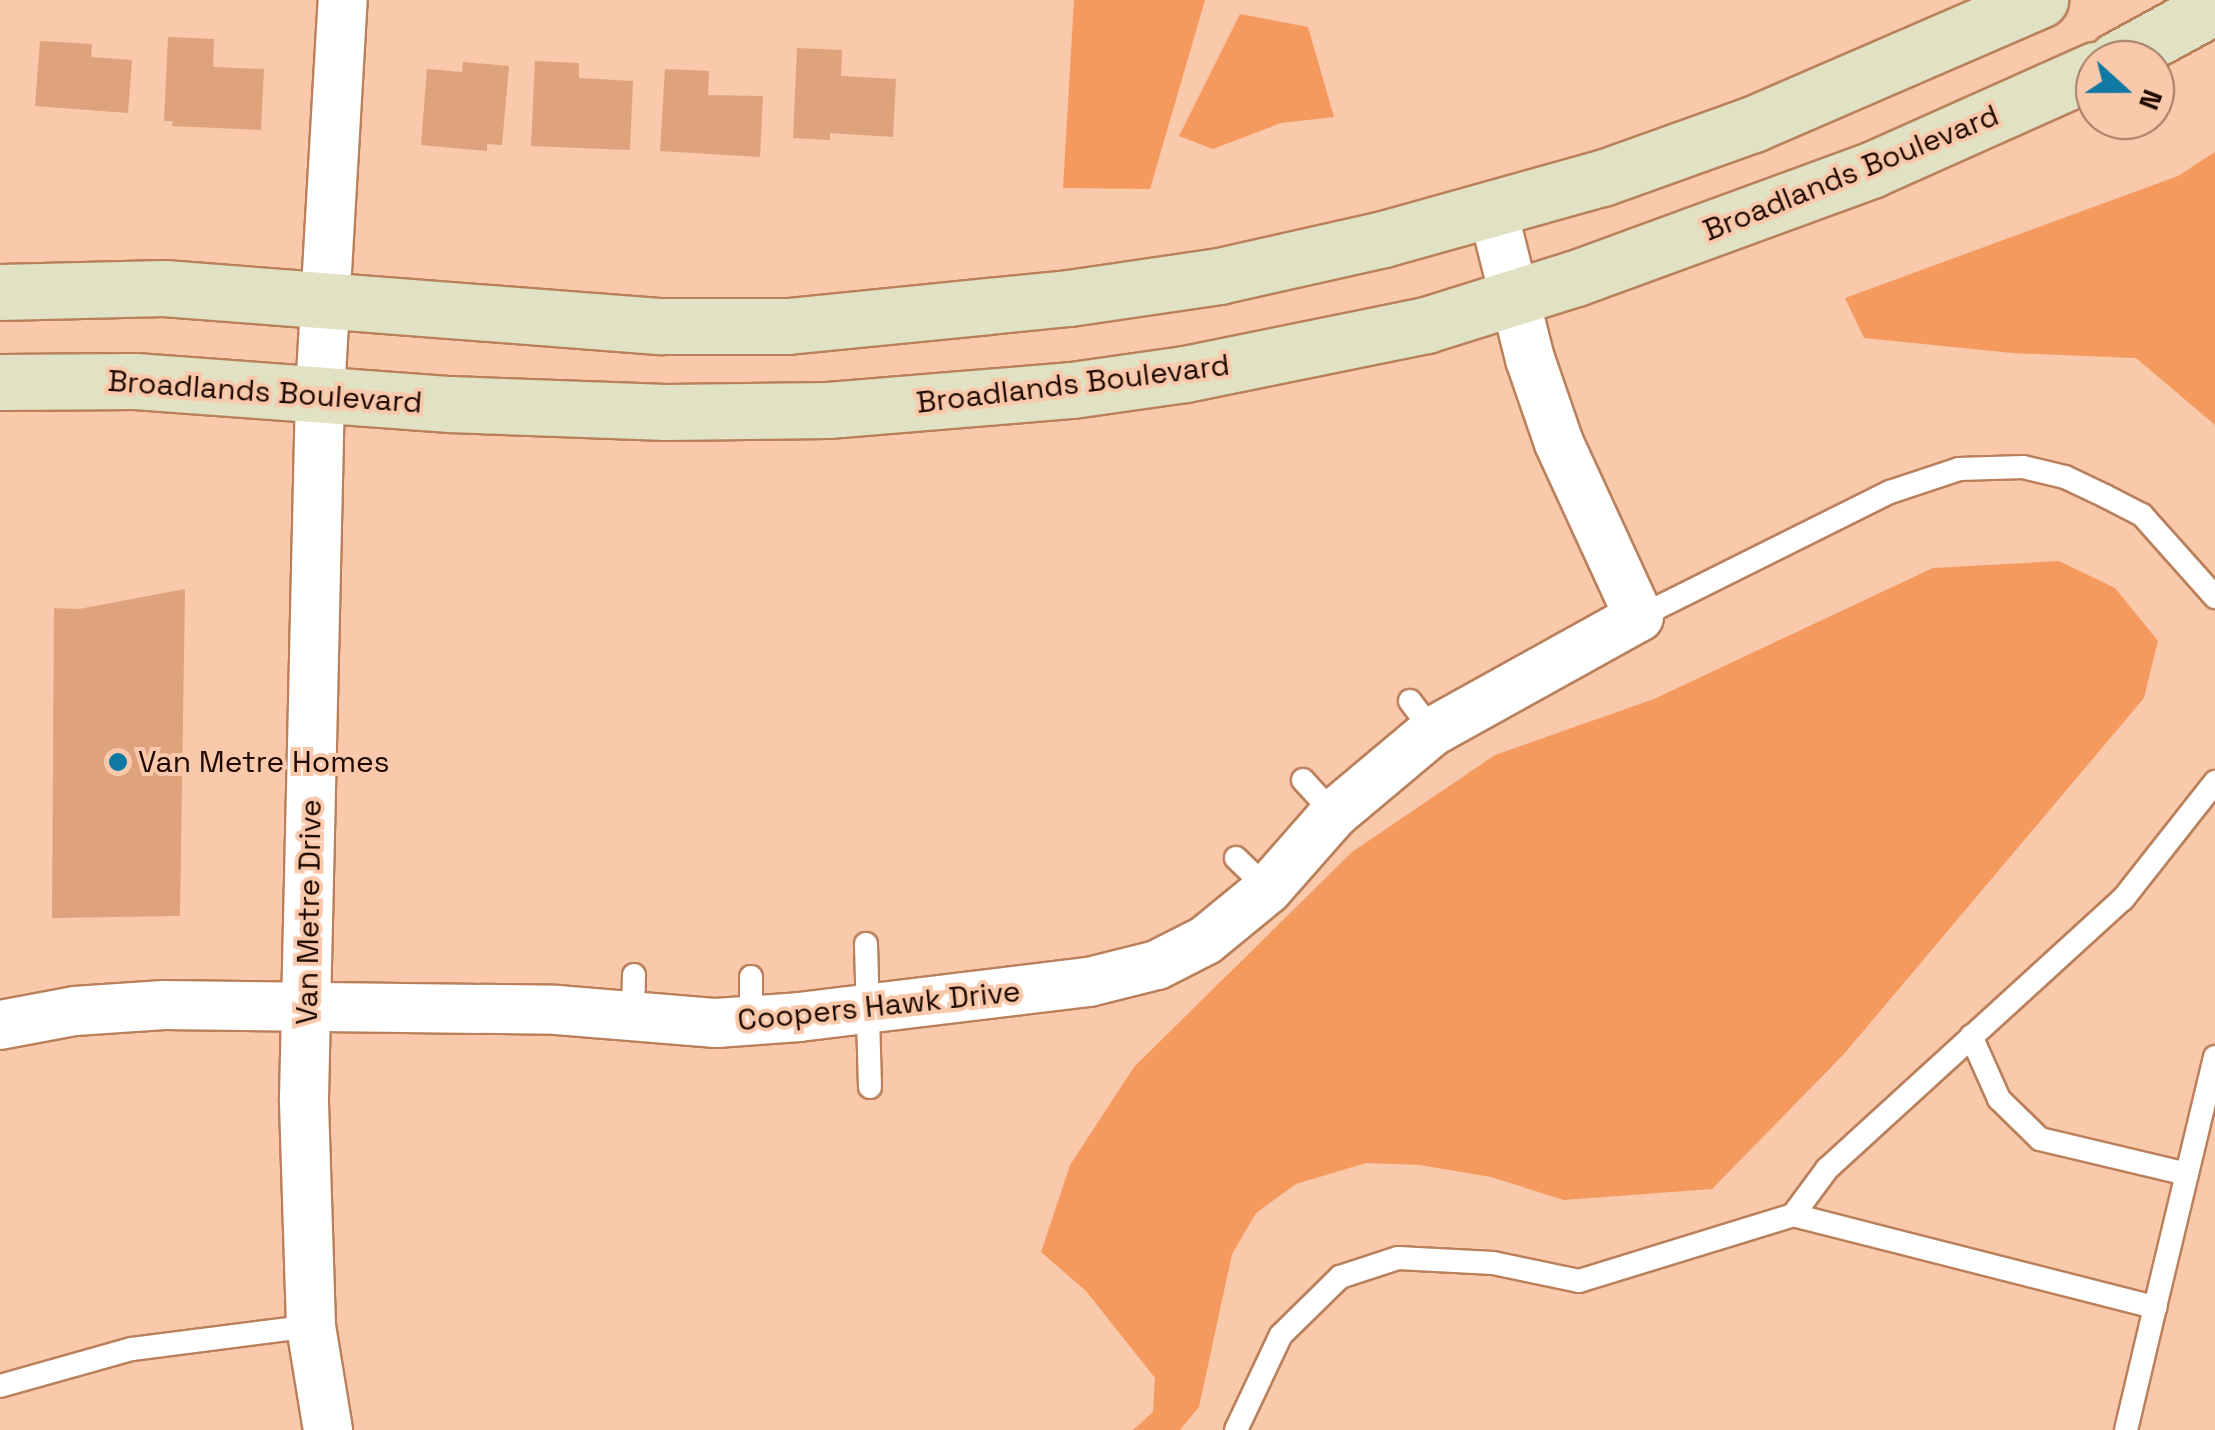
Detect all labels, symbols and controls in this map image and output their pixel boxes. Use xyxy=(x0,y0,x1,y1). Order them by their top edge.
north arrow xyxy=(2075,40,2175,140)
text: N xyxy=(2131,85,2171,115)
street label: Broadlands Boulevard xyxy=(1698,97,2004,249)
street label: Broadlands Boulevard xyxy=(914,347,1232,421)
street label: Broadlands Boulevard xyxy=(106,363,424,421)
place label: Van Metre Homes xyxy=(138,744,390,780)
marker: Van Metre Homes xyxy=(107,751,129,773)
street label: Van Metre Drive xyxy=(289,799,329,1025)
street label: Coopers Hawk Drive xyxy=(736,973,1022,1039)

